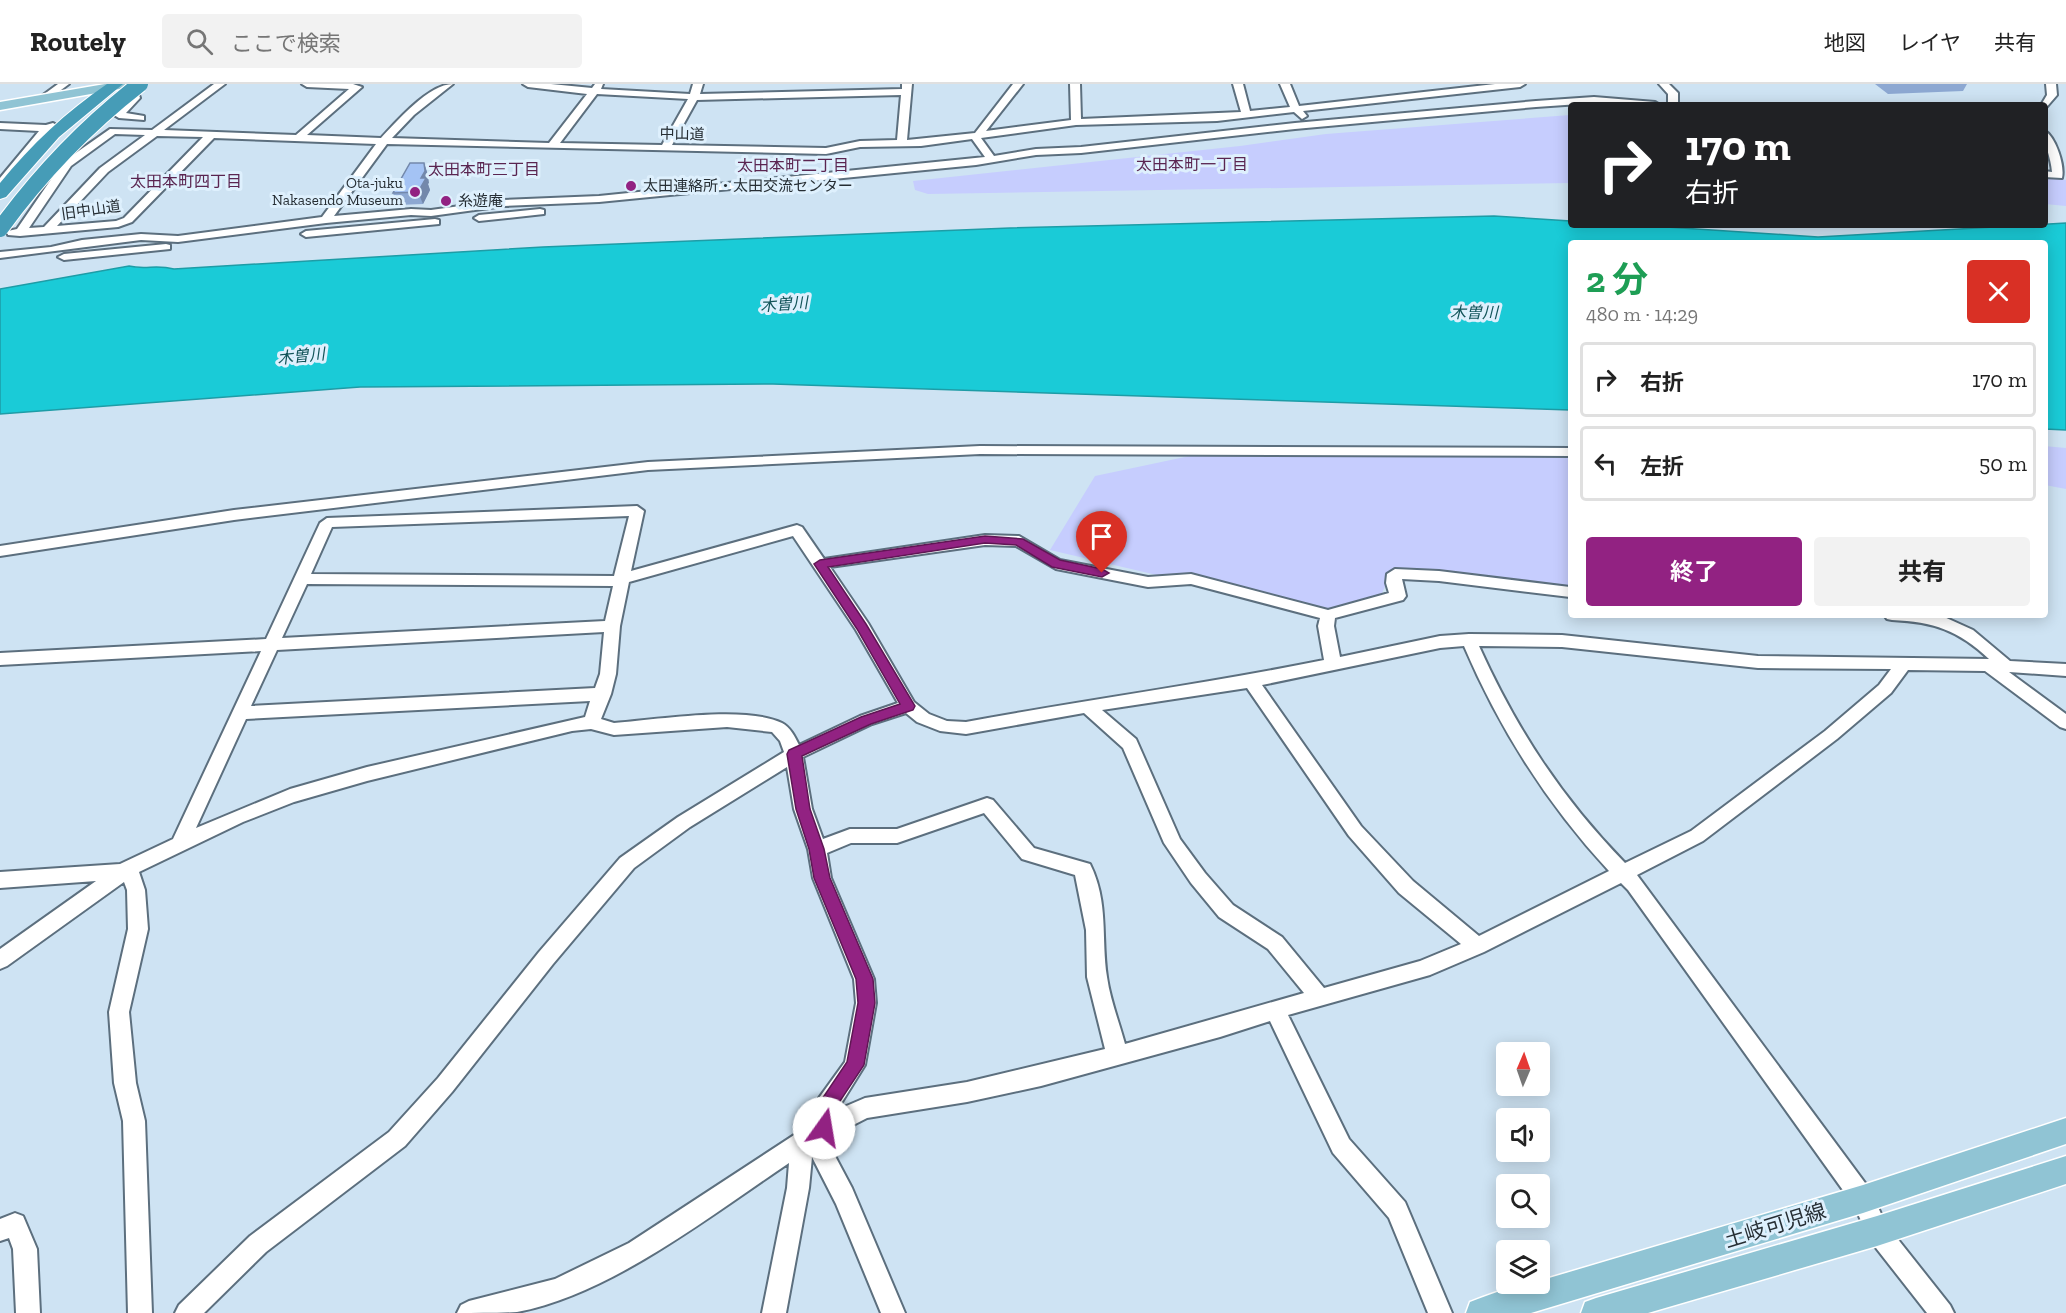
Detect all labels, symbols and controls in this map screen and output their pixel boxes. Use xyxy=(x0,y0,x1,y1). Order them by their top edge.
search box xyxy=(162,14,582,68)
text: Routely xyxy=(30,25,126,58)
icon: search xyxy=(183,25,216,58)
text: ここで検索 xyxy=(231,30,341,57)
text: 地図 xyxy=(1824,30,1866,55)
text: レイヤ xyxy=(1899,30,1961,55)
text: 共有 xyxy=(1994,30,2036,55)
text: 170 m xyxy=(1685,120,1791,171)
street label: 中山道 xyxy=(659,125,705,143)
icon: right xyxy=(1586,126,1664,204)
district label: 太田本町一丁目 xyxy=(1136,155,1248,174)
district label: 太田本町二丁目 xyxy=(737,156,849,175)
district label: 太田本町三丁目 xyxy=(428,160,540,179)
district label: 太田本町四丁目 xyxy=(130,172,242,191)
place label: Ota-juku Nakasendo Museum xyxy=(272,174,404,209)
place label: 太田連絡所・太田交流センター xyxy=(643,177,853,195)
text: 右折 xyxy=(1685,177,1739,209)
marker: 太田連絡所・太田交流センター xyxy=(624,179,638,193)
marker: Ota-juku Nakasendo Museum xyxy=(408,185,422,199)
place label: 糸遊庵 xyxy=(458,192,503,210)
marker: 糸遊庵 xyxy=(439,194,453,208)
street label: 旧中山道 xyxy=(60,197,122,223)
text: 2 分 xyxy=(1586,258,1648,301)
button: close xyxy=(1967,260,2030,323)
water label: 木曽川 xyxy=(759,293,811,315)
text: 480 m · 14:29 xyxy=(1586,302,1698,326)
water label: 木曽川 xyxy=(1450,303,1500,322)
water label: 木曽川 xyxy=(276,344,328,368)
icon: right xyxy=(1589,363,1622,396)
text: 170 m xyxy=(1972,366,2027,393)
text: 右折 xyxy=(1640,369,1684,396)
icon: left xyxy=(1589,447,1622,480)
text: 50 m xyxy=(1979,450,2027,477)
text: 左折 xyxy=(1640,453,1684,480)
pin xyxy=(1076,511,1127,573)
icon: arrive xyxy=(1085,520,1118,553)
button: 終了 xyxy=(1586,537,1802,606)
button: 共有 xyxy=(1814,537,2030,606)
north arrow xyxy=(1496,1042,1550,1096)
map controls xyxy=(1496,1042,1550,1294)
position arrow xyxy=(792,1096,856,1160)
button: sound xyxy=(1496,1108,1550,1162)
button: search xyxy=(1496,1174,1550,1228)
street label: 土岐可児線 xyxy=(1721,1198,1829,1252)
button: layers xyxy=(1496,1240,1550,1294)

